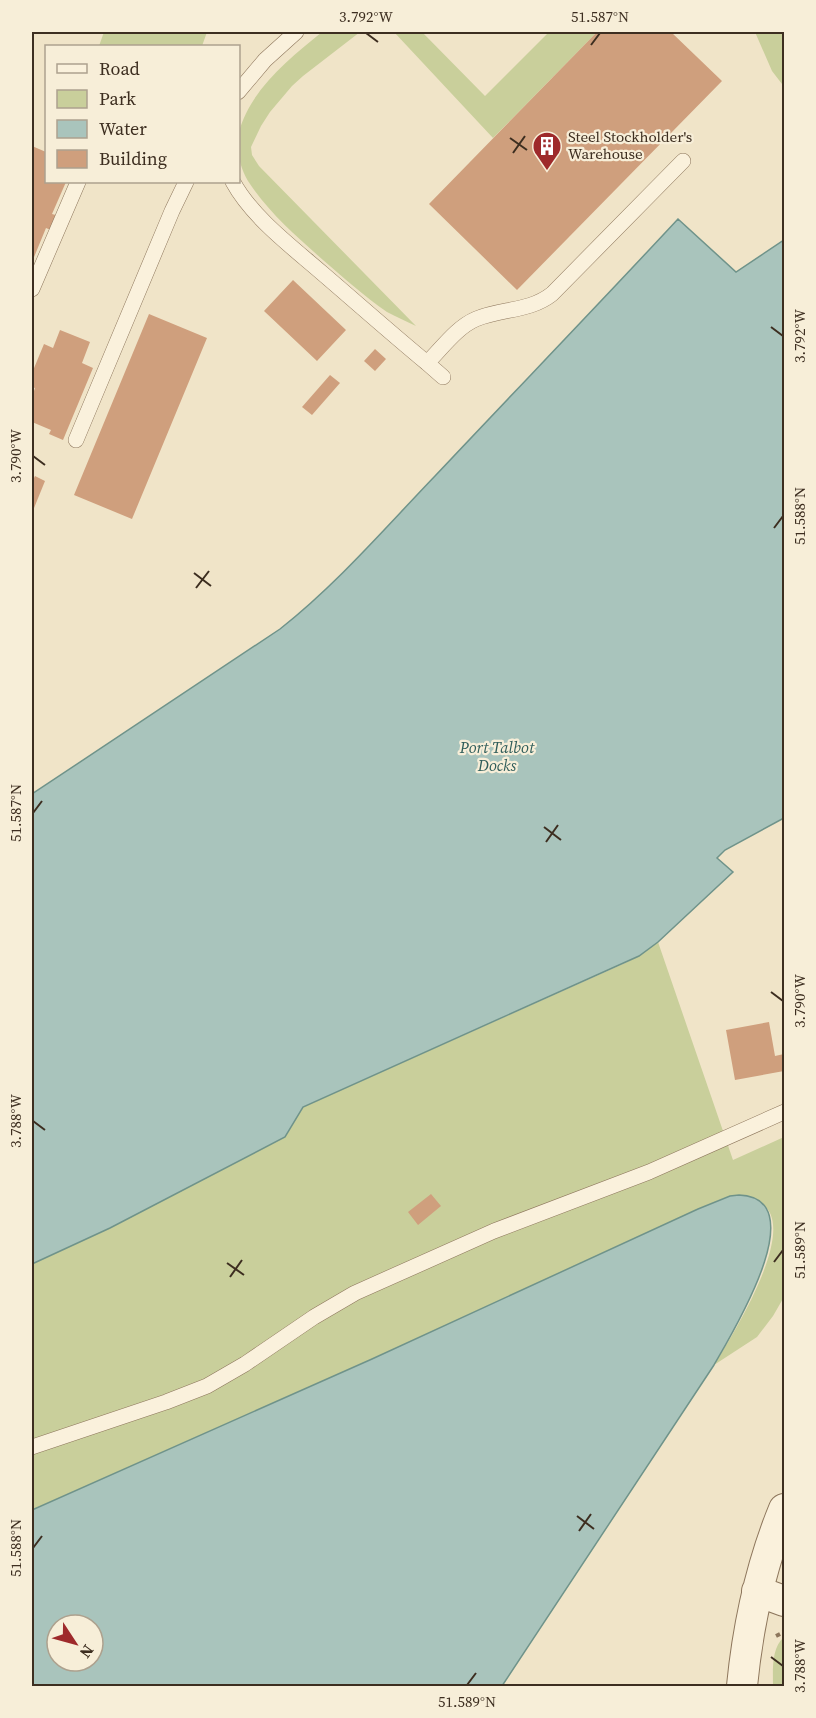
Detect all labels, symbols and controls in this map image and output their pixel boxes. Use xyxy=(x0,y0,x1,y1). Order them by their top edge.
text: 3.792°W xyxy=(339,6,393,27)
text: 51.587°N xyxy=(571,6,629,27)
legend xyxy=(45,45,240,183)
text: Road xyxy=(99,56,140,81)
text: Park xyxy=(99,86,136,111)
text: Water xyxy=(99,116,147,141)
place label: Steel Stockholder's Warehouse xyxy=(568,126,692,164)
building icon: Steel Stockholder's Warehouse xyxy=(531,130,563,172)
text: Building xyxy=(99,146,167,171)
text: 3.792°W xyxy=(789,309,810,363)
text: 3.790°W xyxy=(5,429,26,483)
text: 51.588°N xyxy=(789,487,810,545)
water label: Port Talbot Docks xyxy=(459,736,535,776)
text: 51.587°N xyxy=(5,784,26,842)
text: 3.790°W xyxy=(789,974,810,1028)
text: 3.788°W xyxy=(5,1094,26,1148)
text: 51.589°N xyxy=(789,1221,810,1279)
text: 51.588°N xyxy=(5,1519,26,1577)
north arrow xyxy=(45,1613,105,1673)
text: 3.788°W xyxy=(789,1639,810,1693)
text: N xyxy=(75,1641,99,1663)
text: 51.589°N xyxy=(438,1691,496,1712)

